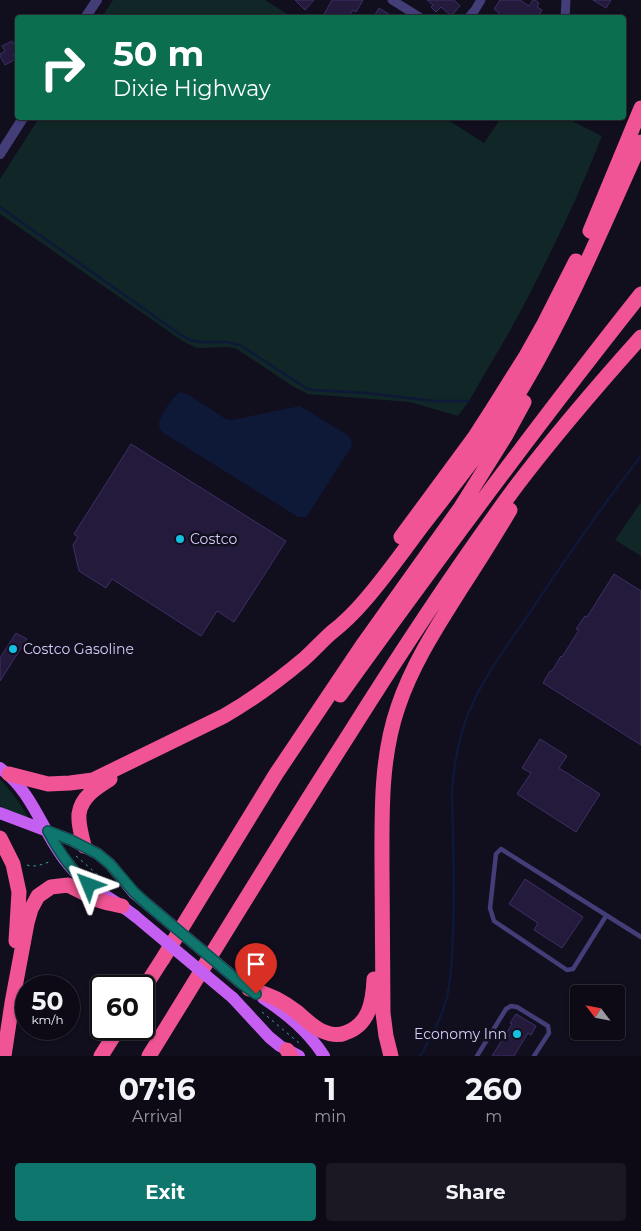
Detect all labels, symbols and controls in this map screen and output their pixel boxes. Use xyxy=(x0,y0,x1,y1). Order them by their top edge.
text: 50 m xyxy=(113,32,204,75)
icon: right xyxy=(30,35,95,100)
text: Dixie Highway xyxy=(113,75,271,102)
place label: Costco xyxy=(190,530,237,548)
marker: Costco xyxy=(174,533,186,545)
place label: Costco Gasoline xyxy=(23,640,134,658)
marker: Costco Gasoline xyxy=(7,643,19,655)
position arrow xyxy=(62,858,114,910)
pin xyxy=(235,943,277,994)
icon: arrive xyxy=(242,950,270,978)
speed limit sign: 60 xyxy=(90,975,155,1040)
north arrow xyxy=(570,985,625,1040)
map controls xyxy=(570,985,625,1040)
text: 50 xyxy=(32,986,63,1016)
text: km/h xyxy=(31,1012,64,1027)
place label: Economy Inn xyxy=(414,1025,507,1043)
marker: Economy Inn xyxy=(511,1028,523,1040)
text: 07:16 xyxy=(119,1071,196,1108)
text: 1 xyxy=(325,1071,336,1108)
text: 260 xyxy=(465,1071,522,1108)
text: Arrival xyxy=(132,1107,182,1126)
text: min xyxy=(314,1107,346,1126)
text: m xyxy=(485,1107,502,1126)
button: Exit xyxy=(15,1163,316,1221)
button: Share xyxy=(326,1163,626,1221)

